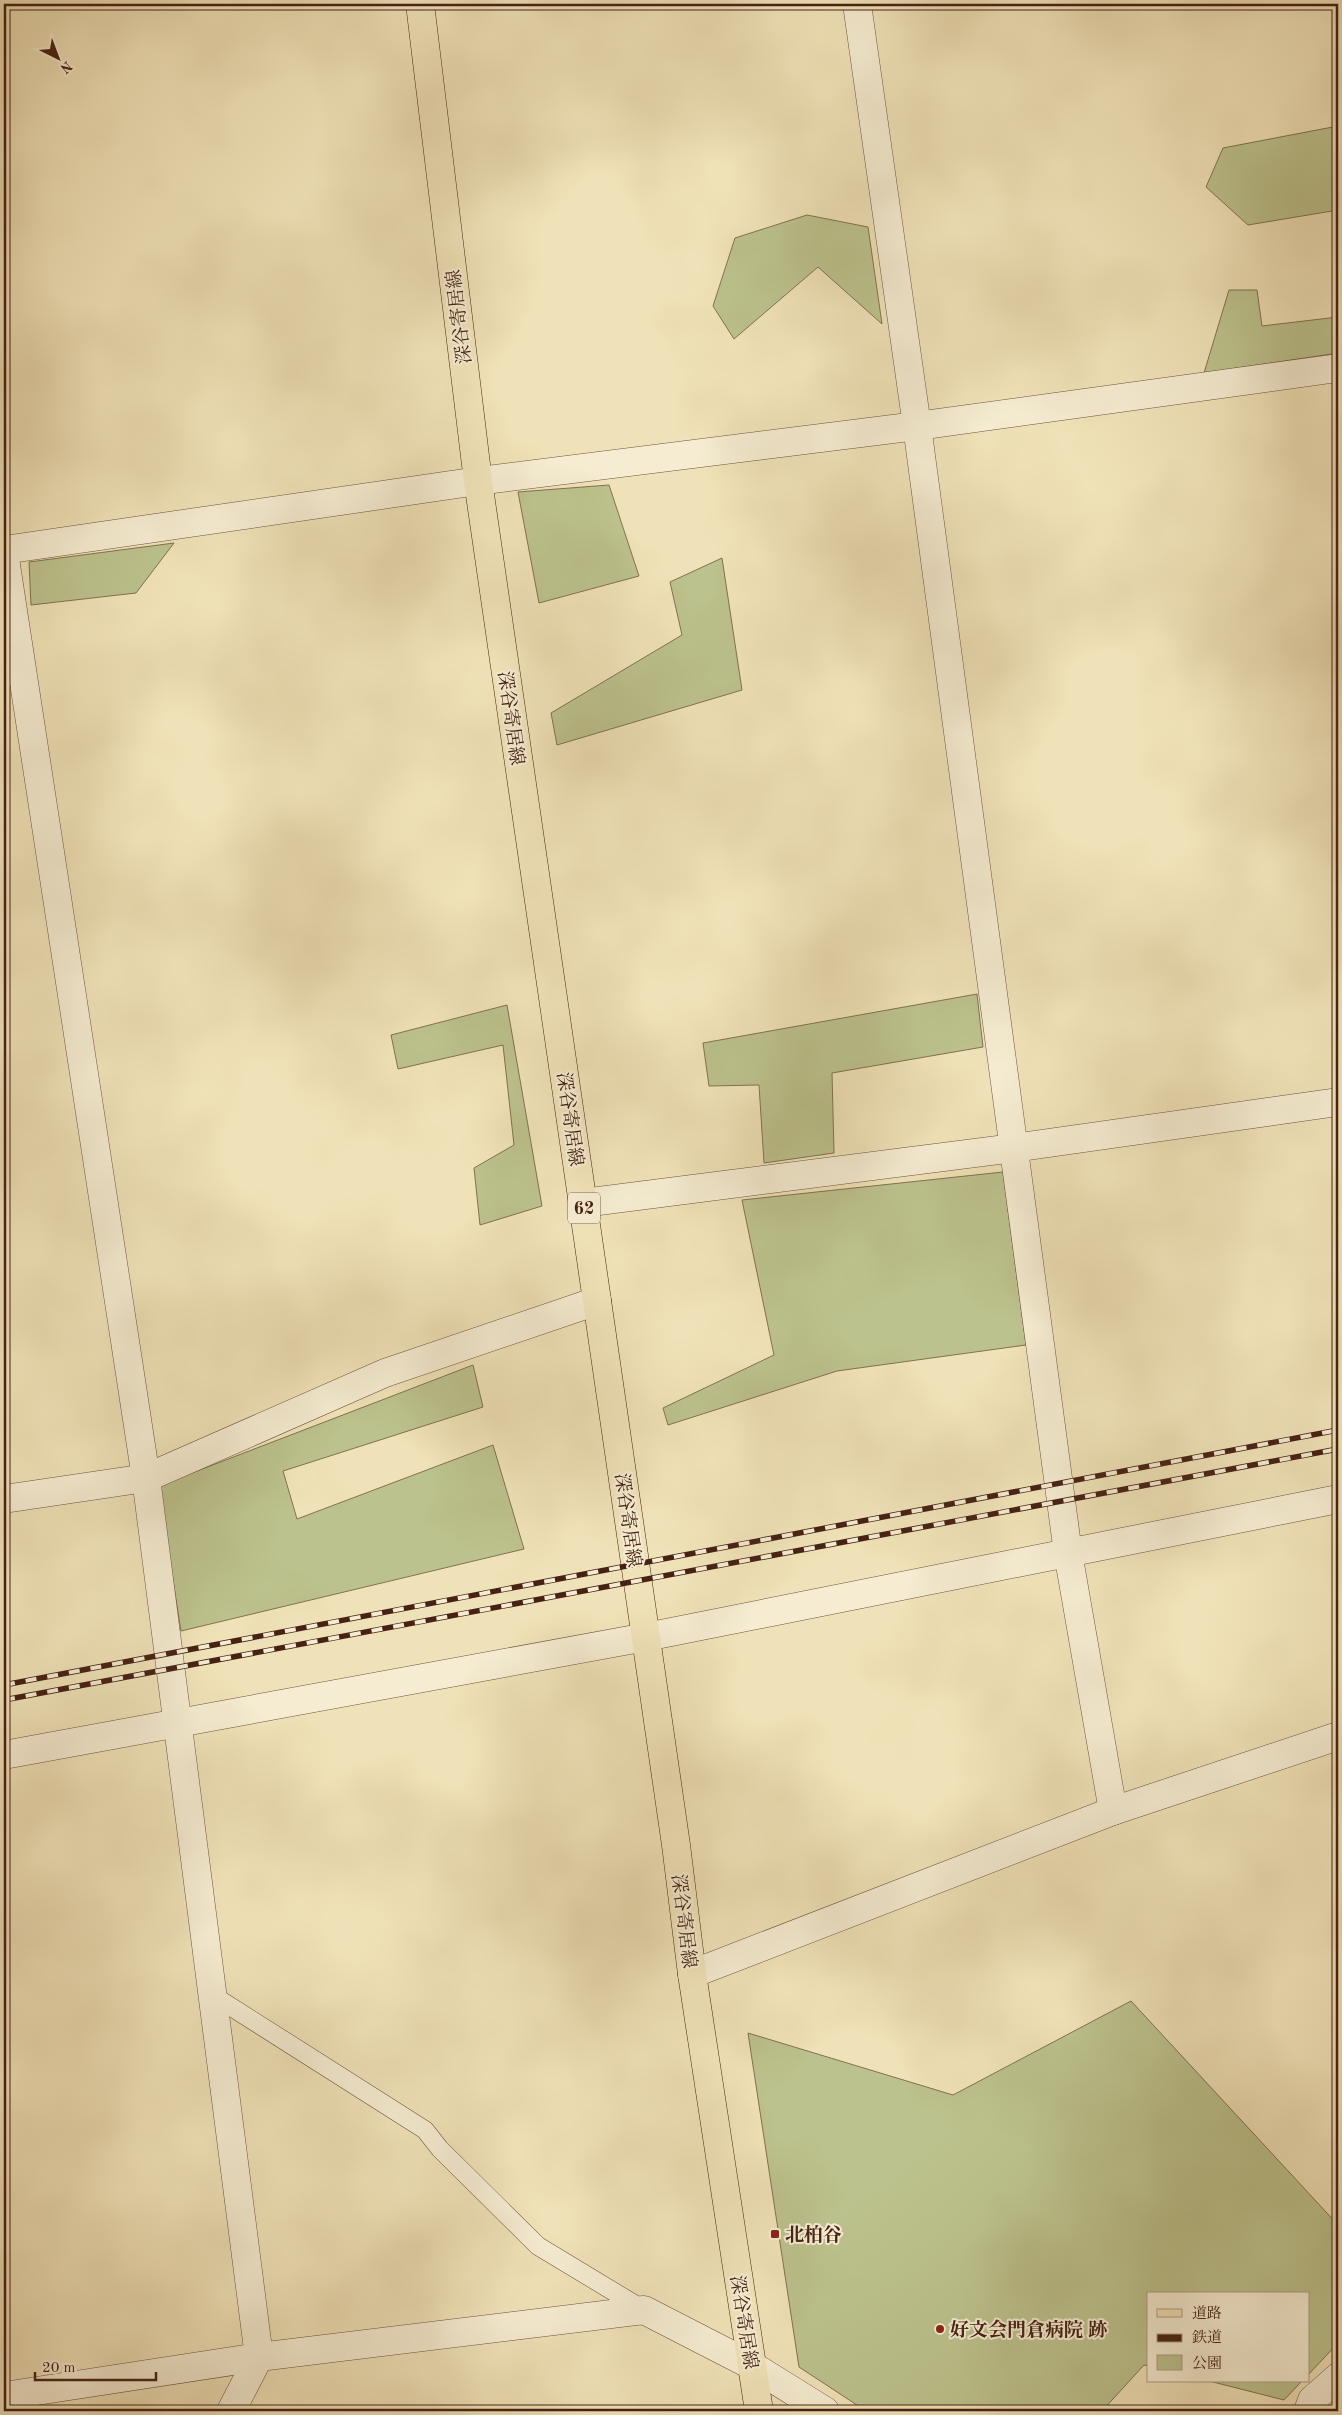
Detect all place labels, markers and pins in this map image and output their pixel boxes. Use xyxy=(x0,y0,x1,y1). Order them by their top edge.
place label: 北柏谷 xyxy=(785,2224,842,2246)
marker: 北柏谷 xyxy=(769,2228,781,2240)
place label: 好文会門倉病院 跡 xyxy=(950,2319,1107,2341)
marker: 好文会門倉病院 跡 xyxy=(934,2323,946,2335)

